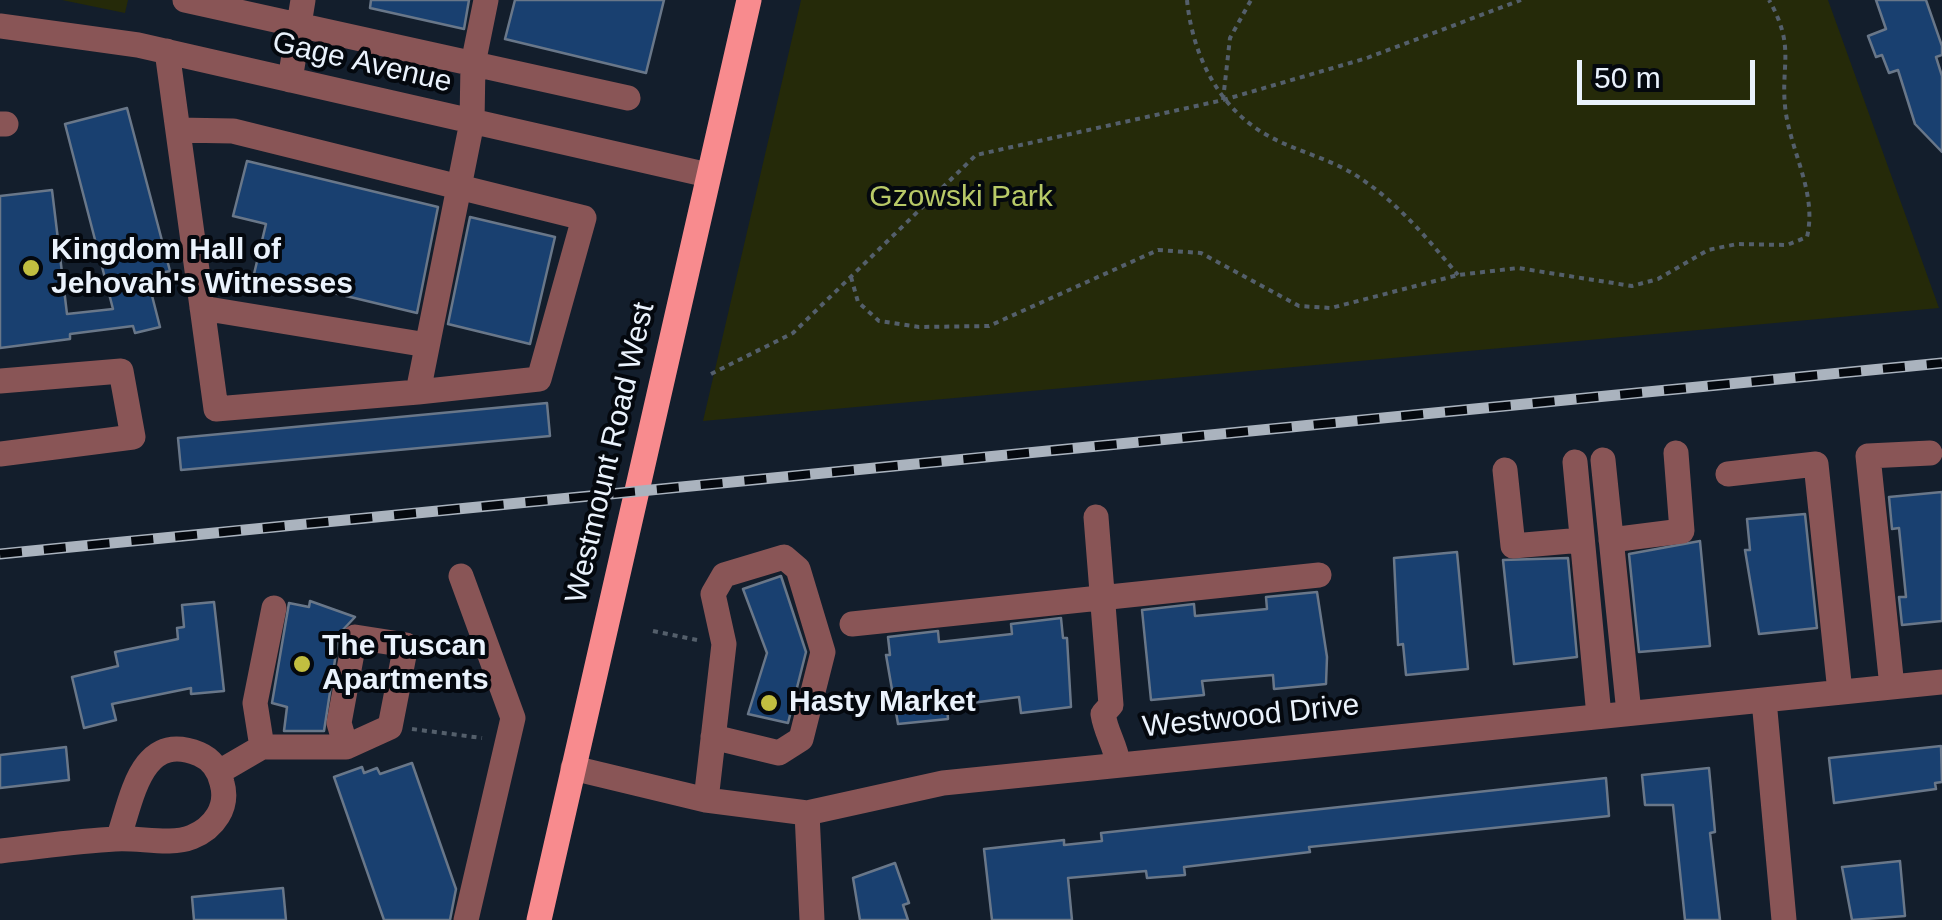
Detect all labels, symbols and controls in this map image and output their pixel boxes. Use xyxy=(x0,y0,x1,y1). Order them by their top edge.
street label: Gage Avenue xyxy=(269,25,455,101)
scale bar xyxy=(1582,40,1760,102)
text: 50 m xyxy=(1594,61,1661,94)
park label: Gzowski Park xyxy=(869,180,1053,216)
place label: Kingdom Hall of Jehovah's Witnesses xyxy=(51,233,353,304)
marker: Kingdom Hall of Jehovah's Witnesses xyxy=(20,257,42,279)
street label: Westmount Road West xyxy=(559,299,663,607)
place label: The Tuscan Apartments xyxy=(322,629,489,700)
marker: The Tuscan Apartments xyxy=(291,653,313,675)
place label: Hasty Market xyxy=(789,685,976,721)
street label: Westwood Drive xyxy=(1141,688,1361,746)
marker: Hasty Market xyxy=(758,692,780,714)

